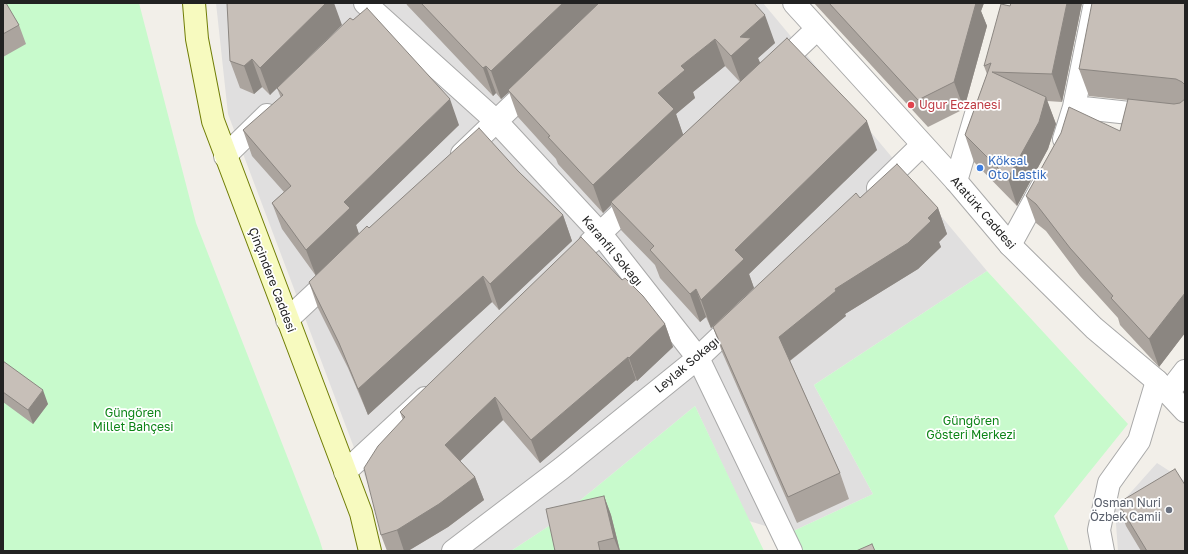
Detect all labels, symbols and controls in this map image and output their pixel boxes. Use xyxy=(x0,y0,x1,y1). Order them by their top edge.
place label: Uğur Eczanesi xyxy=(919,98,1001,112)
marker: Uğur Eczanesi xyxy=(906,100,916,110)
place label: Köksal Oto Lastik xyxy=(988,154,1047,182)
marker: Köksal Oto Lastik xyxy=(975,163,985,173)
street label: Atatürk Caddesi xyxy=(947,174,1019,252)
street label: Karanfil Sokağı xyxy=(579,213,645,289)
street label: Çinçindere Caddesi xyxy=(245,226,299,334)
street label: Leylak Sokağı xyxy=(652,334,722,396)
park label: Güngören Millet Bahçesi xyxy=(92,406,174,434)
park label: Güngören Gösteri Merkezi xyxy=(926,414,1016,442)
place label: Osman Nuri Özbek Camii xyxy=(1090,496,1161,524)
marker: Osman Nuri Özbek Camii xyxy=(1164,505,1174,515)

